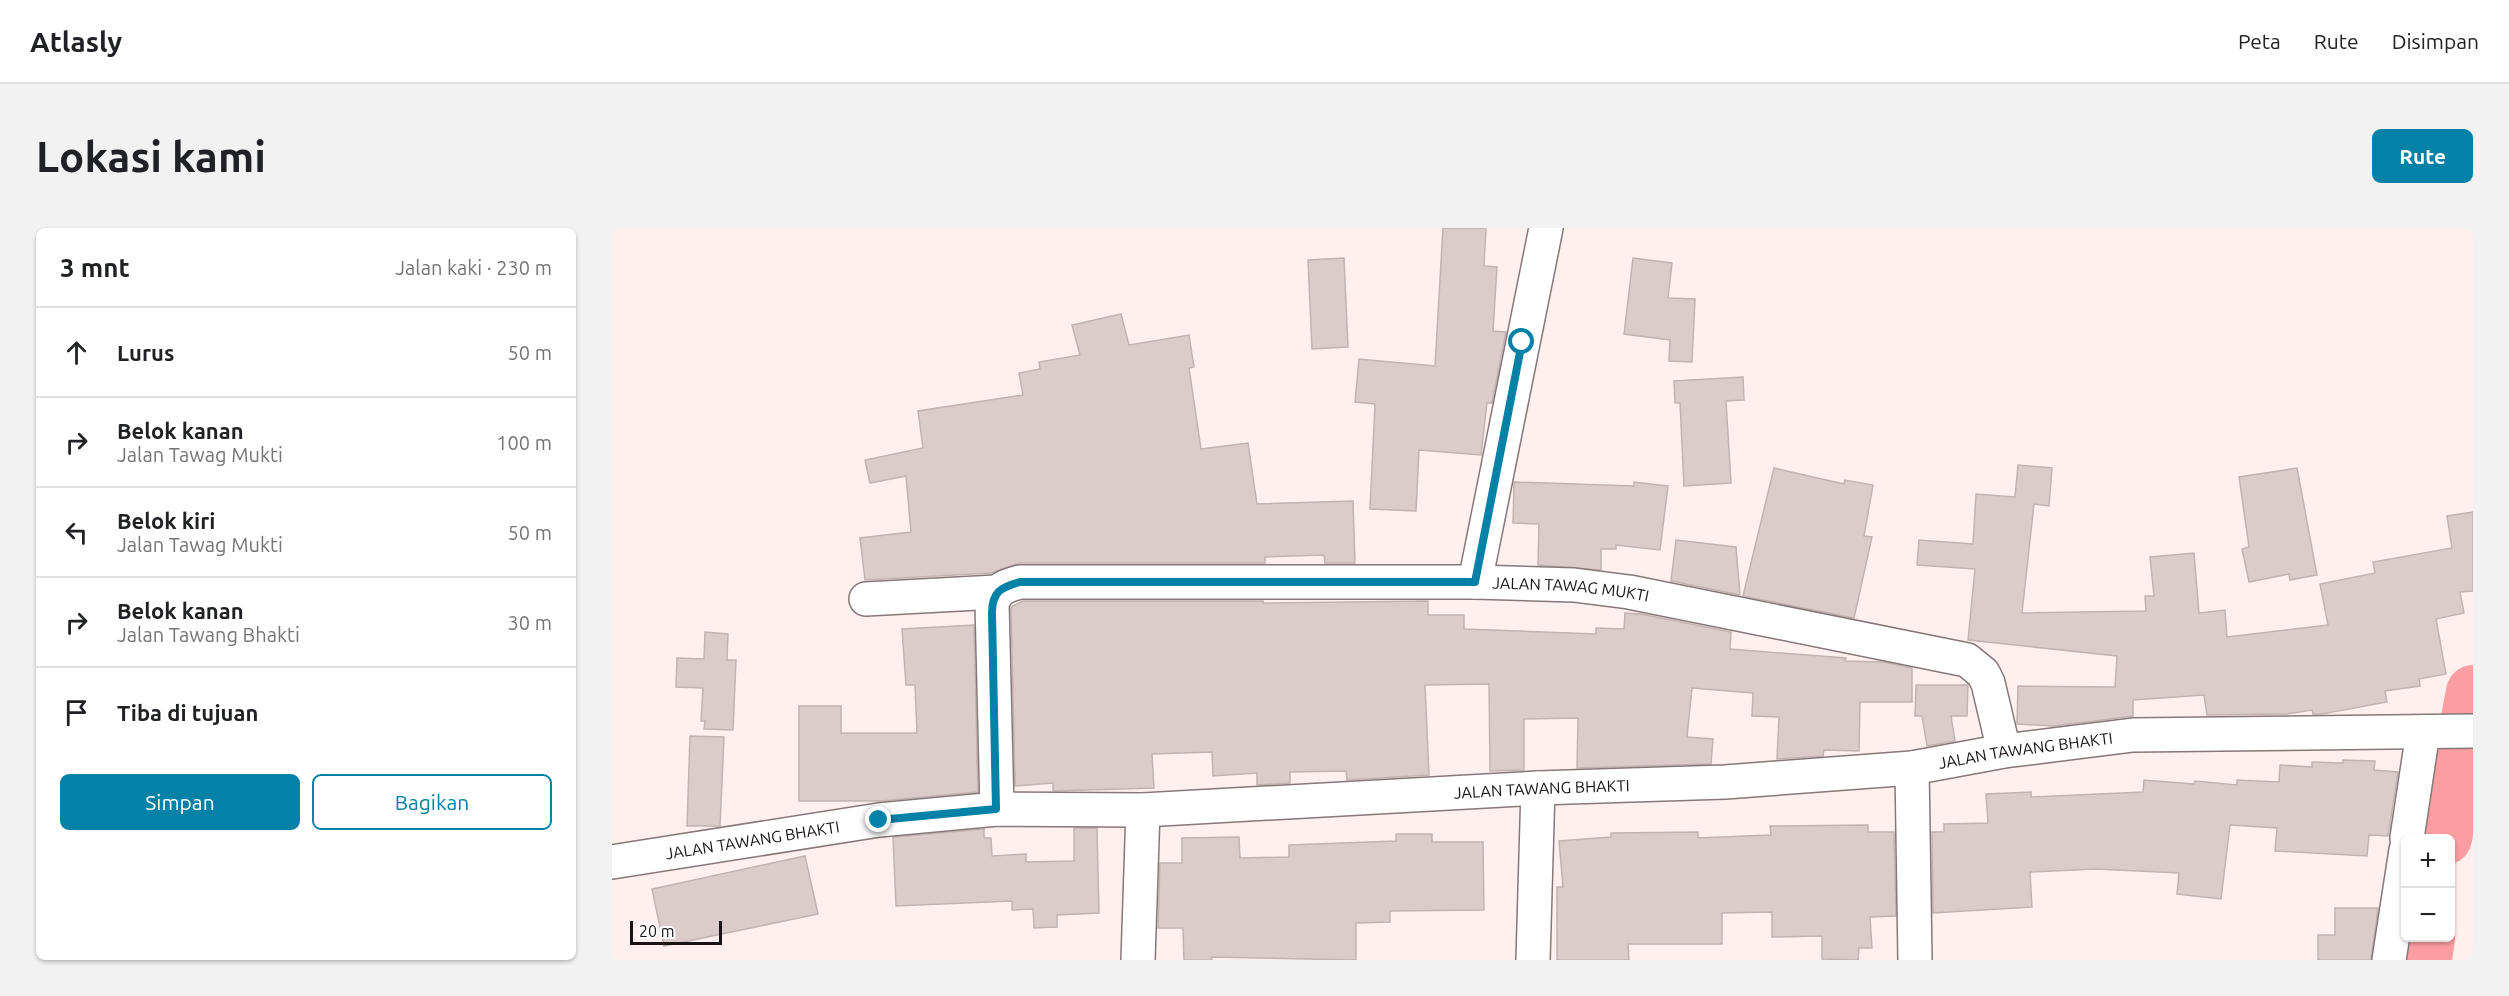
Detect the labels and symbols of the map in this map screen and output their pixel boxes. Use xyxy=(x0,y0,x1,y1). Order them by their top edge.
route start xyxy=(1508,328,1534,354)
street label: JALAN TAWAG MUKTI xyxy=(1492,574,1651,605)
street label: JALAN TAWANG BHAKTI xyxy=(1937,729,2114,772)
street label: JALAN TAWANG BHAKTI xyxy=(1453,776,1630,802)
route end xyxy=(865,806,891,832)
street label: JALAN TAWANG BHAKTI xyxy=(664,817,841,863)
scale bar xyxy=(630,918,722,946)

